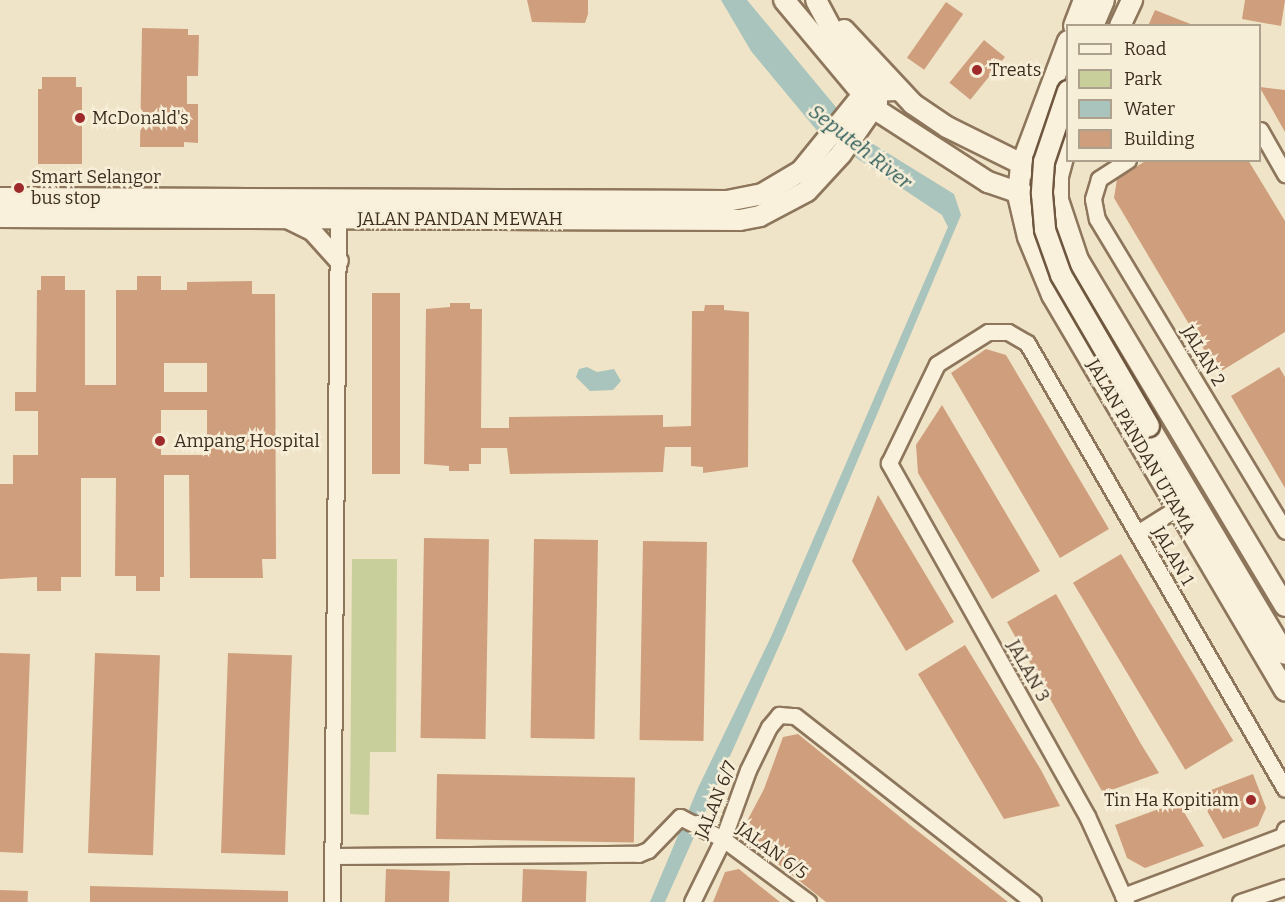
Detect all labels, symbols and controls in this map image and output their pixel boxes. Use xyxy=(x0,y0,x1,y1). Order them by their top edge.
legend xyxy=(1066,24,1261,162)
text: Road xyxy=(1124,38,1166,60)
place label: Treats xyxy=(989,59,1041,81)
marker: Treats xyxy=(970,63,984,77)
text: Park xyxy=(1124,68,1162,90)
text: Water xyxy=(1124,98,1175,120)
water label: Seputeh River xyxy=(804,100,916,194)
place label: McDonald's xyxy=(92,107,189,129)
marker: McDonald's xyxy=(73,111,87,125)
text: Building xyxy=(1124,128,1195,150)
place label: Smart Selangor bus stop xyxy=(31,167,161,210)
marker: Smart Selangor bus stop xyxy=(12,181,26,195)
street label: JALAN PANDAN MEWAH xyxy=(357,208,563,230)
street label: JALAN 2 xyxy=(1177,322,1229,390)
street label: JALAN PANDAN UTAMA xyxy=(1082,356,1200,538)
place label: Ampang Hospital xyxy=(174,430,320,452)
marker: Ampang Hospital xyxy=(151,432,169,450)
street label: JALAN 1 xyxy=(1148,523,1198,589)
street label: JALAN 3 xyxy=(1002,636,1054,706)
street label: JALAN 6/7 xyxy=(691,758,741,842)
place label: Tin Ha Kopitiam xyxy=(1104,789,1239,811)
marker: Tin Ha Kopitiam xyxy=(1244,793,1258,807)
street label: JALAN 6/5 xyxy=(732,818,812,884)

